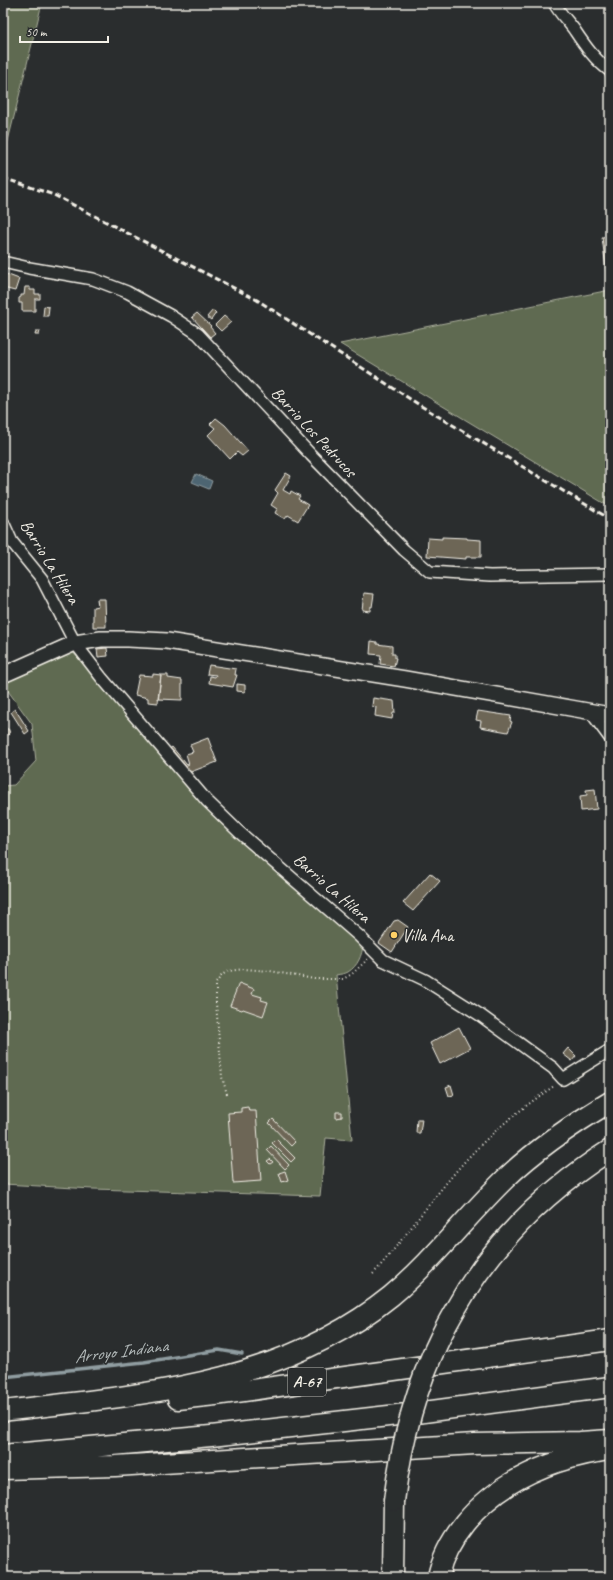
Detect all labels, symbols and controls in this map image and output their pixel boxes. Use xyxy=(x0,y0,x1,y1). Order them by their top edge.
scale bar xyxy=(20,18,108,44)
text: 50 m xyxy=(26,24,48,40)
street label: Barrio Los Pedrucos xyxy=(267,383,363,483)
street label: Barrio La Hilera xyxy=(16,516,85,609)
street label: Barrio La Hilera xyxy=(289,849,376,928)
place label: Villa Ana xyxy=(402,925,455,946)
marker: Villa Ana xyxy=(389,930,399,940)
water label: Arroyo Indiana xyxy=(73,1334,171,1368)
road number: A-67 xyxy=(288,1368,326,1396)

